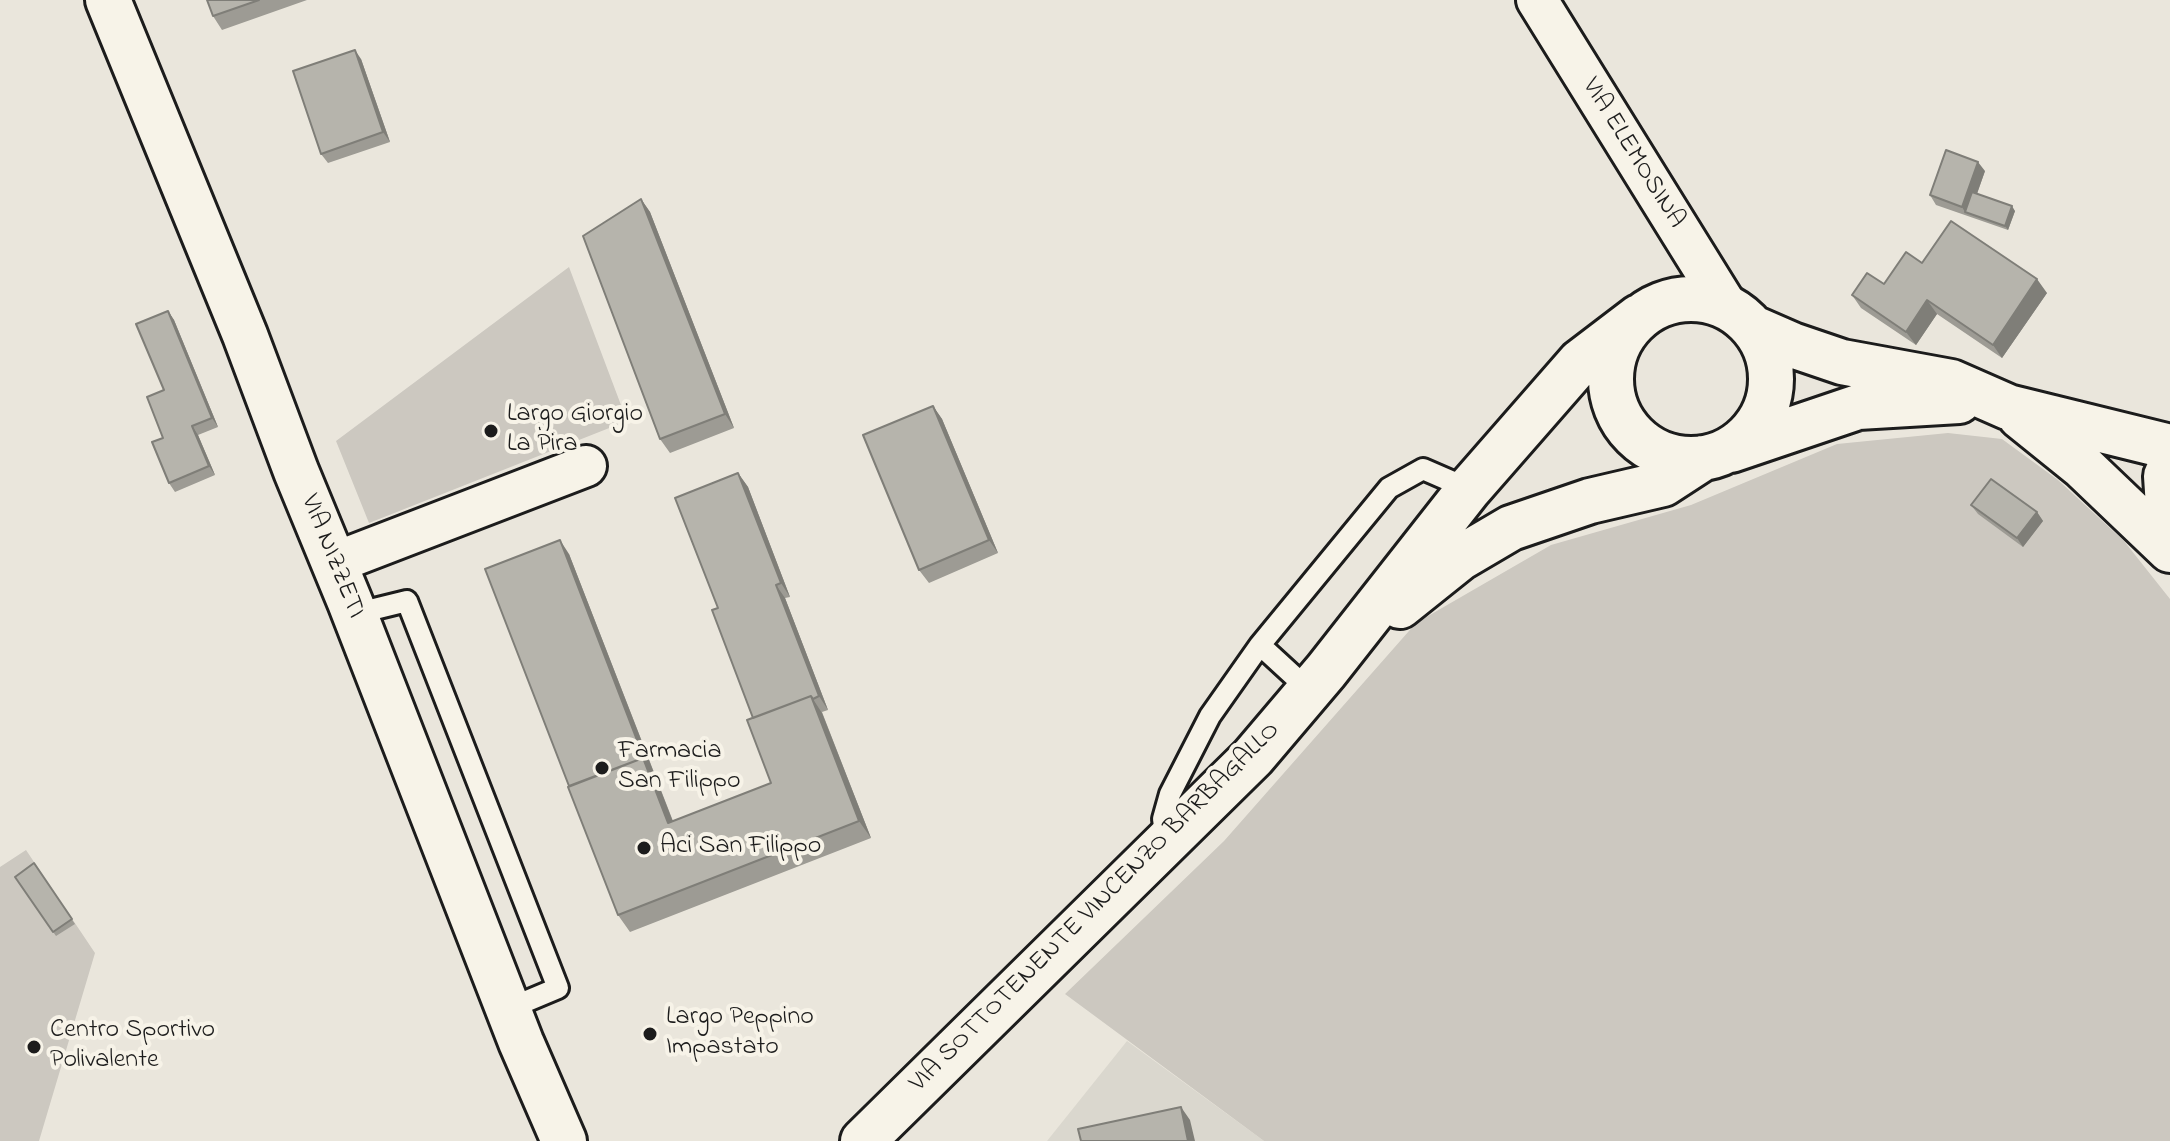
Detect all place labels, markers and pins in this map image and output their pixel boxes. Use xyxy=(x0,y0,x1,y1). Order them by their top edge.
place label: Largo Giorgio La Pira xyxy=(507,400,643,462)
marker: Largo Giorgio La Pira xyxy=(482,422,500,440)
place label: Farmacia San Filippo xyxy=(618,737,740,798)
marker: Farmacia San Filippo xyxy=(593,759,611,777)
place label: Aci San Filippo xyxy=(660,832,821,864)
marker: Aci San Filippo xyxy=(635,839,653,857)
place label: Largo Peppino Impastato xyxy=(666,1003,814,1064)
place label: Centro Sportivo Polivalente xyxy=(50,1016,215,1078)
marker: Largo Peppino Impastato xyxy=(641,1025,659,1043)
marker: Centro Sportivo Polivalente xyxy=(25,1038,43,1056)

